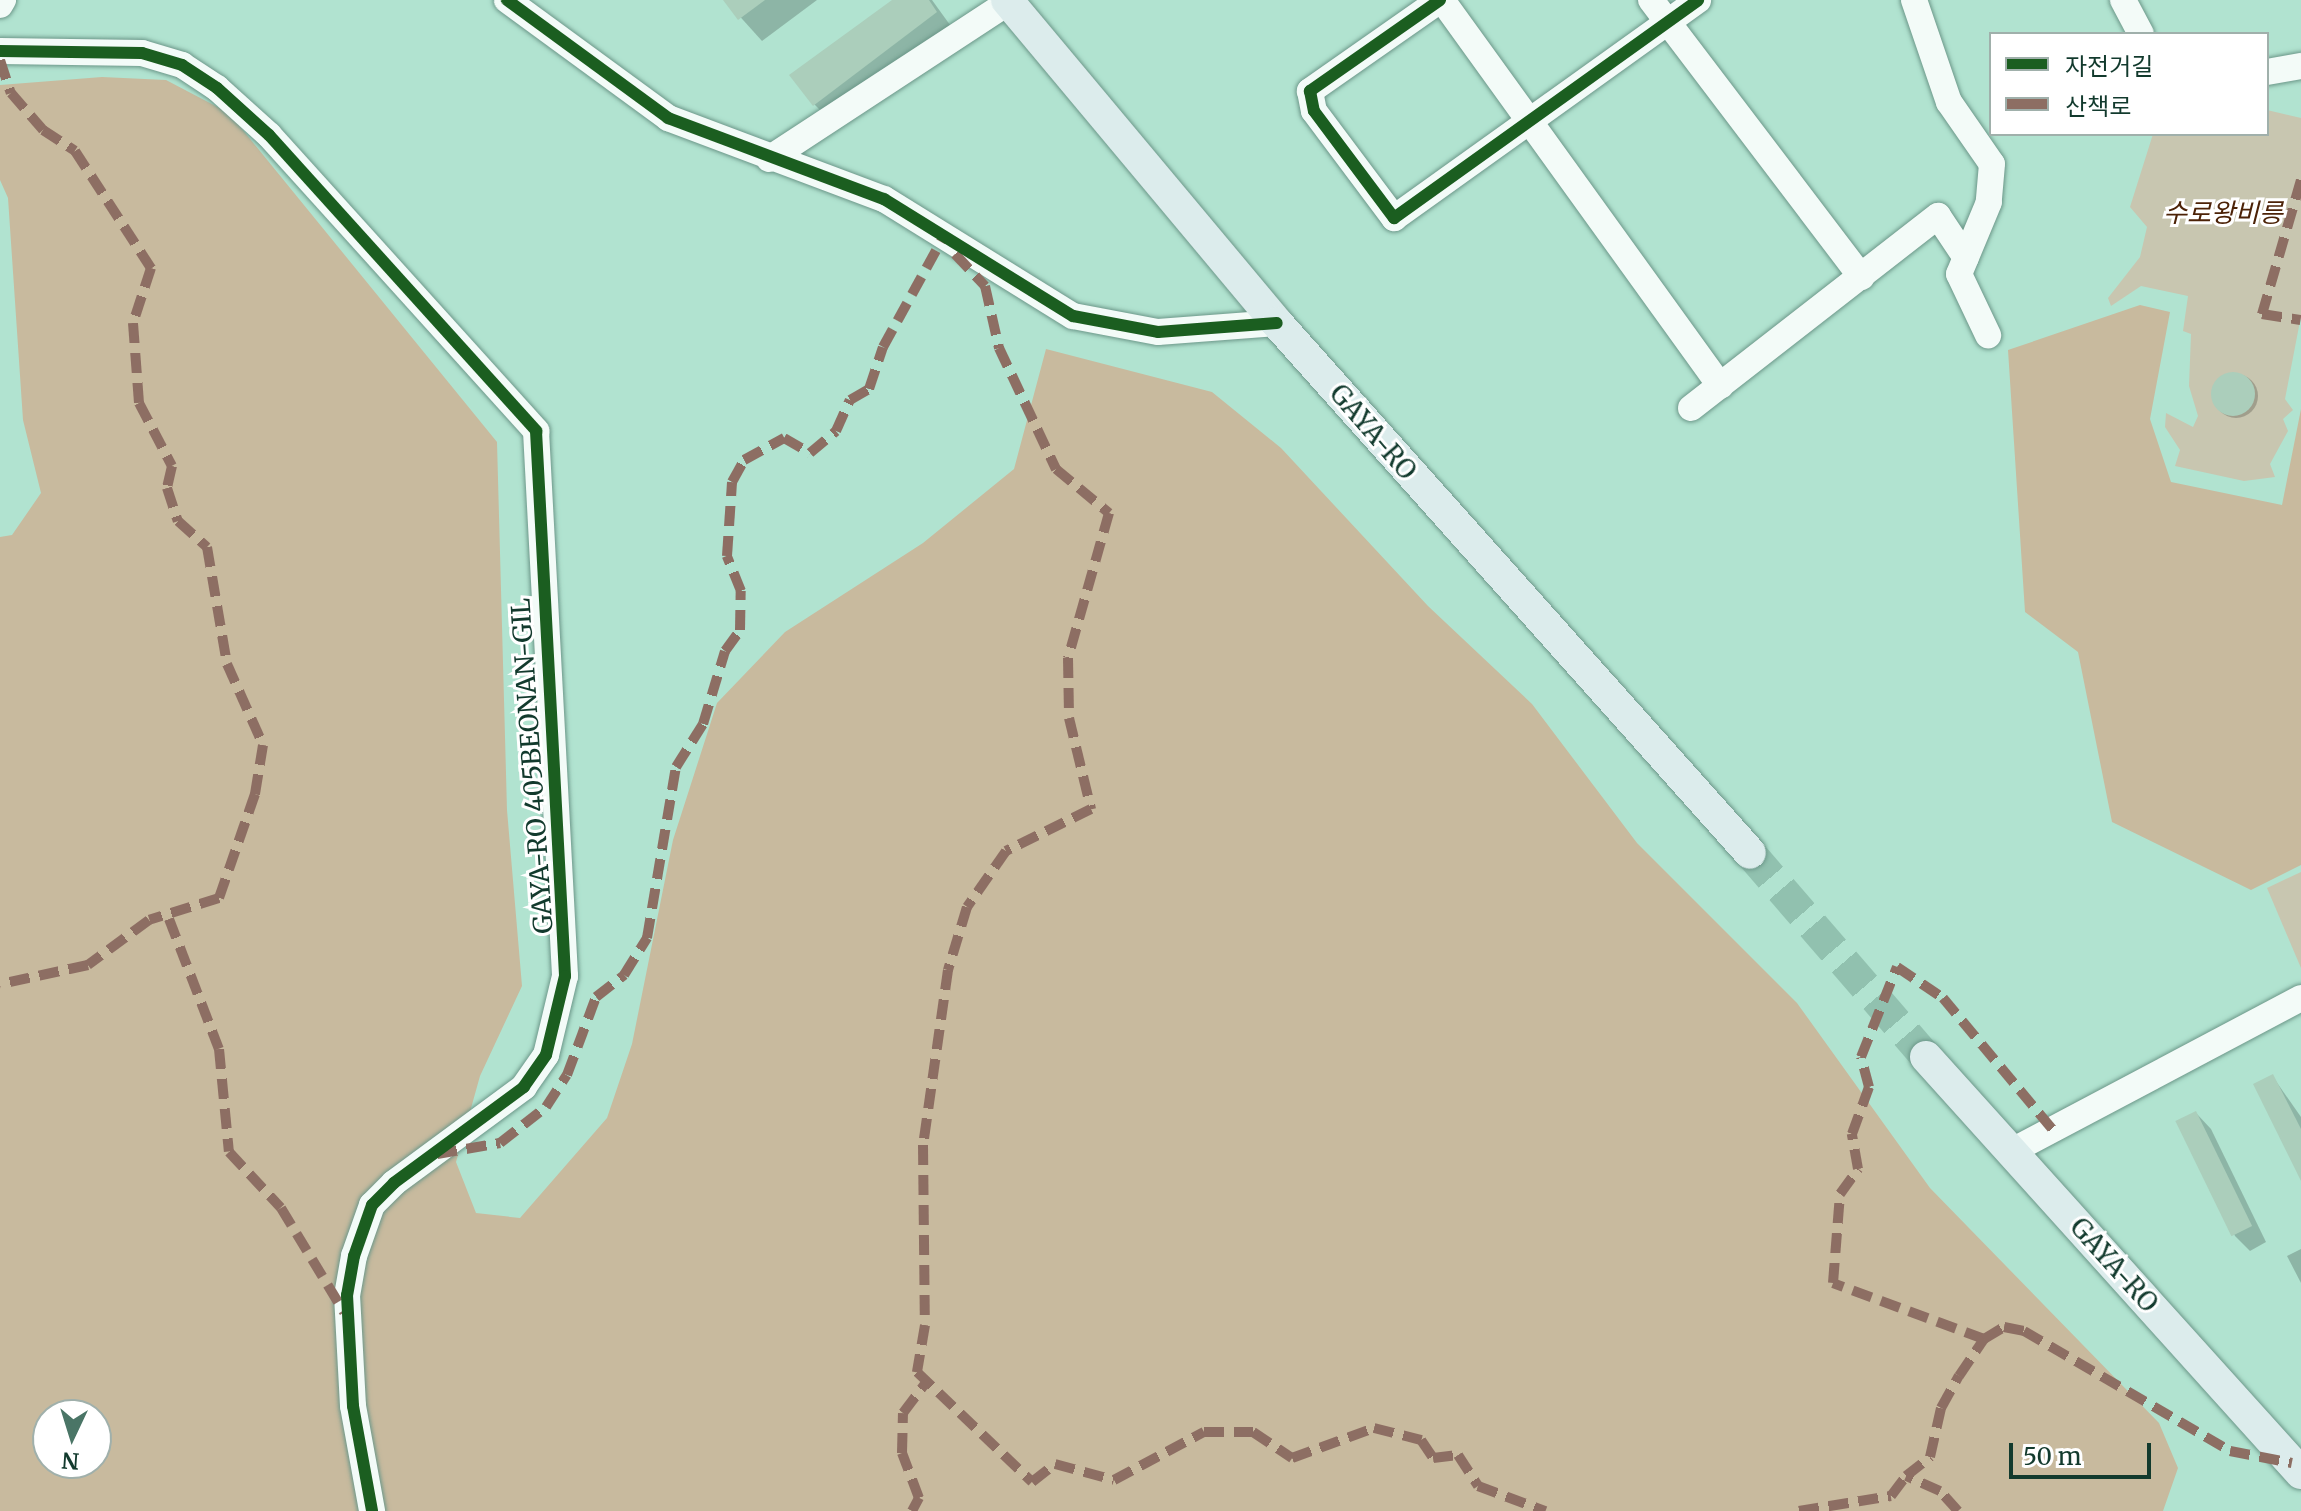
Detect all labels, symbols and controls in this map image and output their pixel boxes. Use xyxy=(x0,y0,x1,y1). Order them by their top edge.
legend xyxy=(1989,32,2269,136)
text: 자전거길 xyxy=(2065,51,2153,82)
text: 산책로 xyxy=(2065,91,2131,122)
park label: 수로왕비릉 xyxy=(2163,197,2283,229)
street label: GAYA-RO xyxy=(1323,378,1423,486)
street label: GAYA-RO 405BEONAN-GIL xyxy=(505,597,559,935)
street label: GAYA-RO xyxy=(2064,1211,2164,1319)
north arrow xyxy=(32,1399,112,1479)
scale bar xyxy=(2013,1427,2155,1477)
text: 50 m xyxy=(2023,1441,2082,1472)
text: N xyxy=(61,1446,80,1476)

